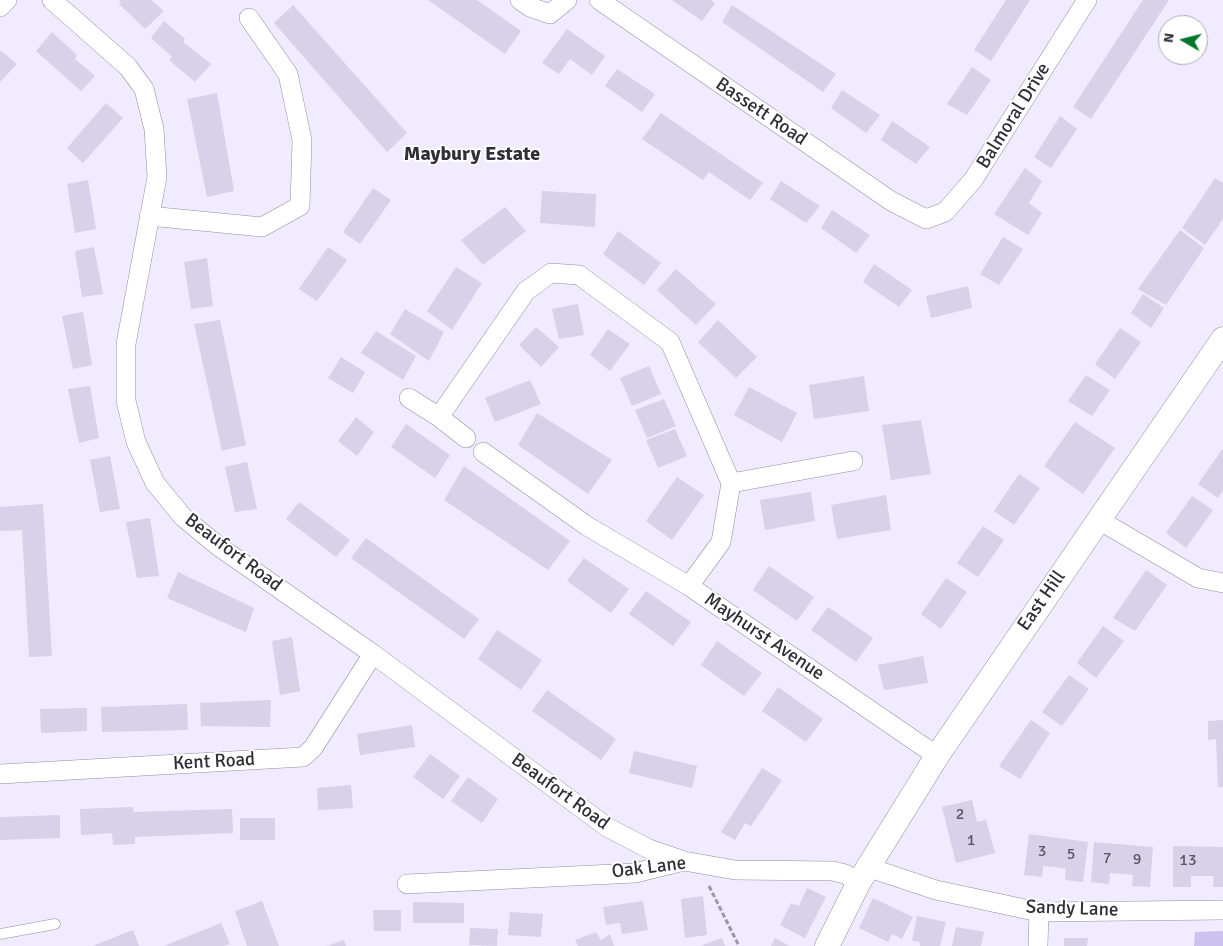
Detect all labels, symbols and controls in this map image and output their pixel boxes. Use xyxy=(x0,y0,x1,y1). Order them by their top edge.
north arrow xyxy=(1158,15,1208,65)
text: N xyxy=(1160,32,1178,44)
street label: Balmoral Drive xyxy=(972,59,1056,173)
street label: Bassett Road xyxy=(711,73,811,151)
district label: Maybury Estate xyxy=(404,143,540,167)
street label: Beaufort Road xyxy=(180,509,286,597)
street label: East Hill xyxy=(1013,566,1071,636)
street label: Mayhurst Avenue xyxy=(700,588,828,686)
street label: Kent Road xyxy=(172,748,256,776)
street label: Beaufort Road xyxy=(506,749,614,835)
house number: 2 xyxy=(956,805,964,825)
house number: 1 xyxy=(967,831,975,851)
house number: 3 xyxy=(1038,842,1046,862)
house number: 5 xyxy=(1067,845,1075,865)
house number: 7 xyxy=(1103,849,1111,869)
house number: 9 xyxy=(1133,850,1141,870)
house number: 13 xyxy=(1179,851,1197,871)
street label: Oak Lane xyxy=(610,852,688,884)
street label: Sandy Lane xyxy=(1025,896,1119,922)

